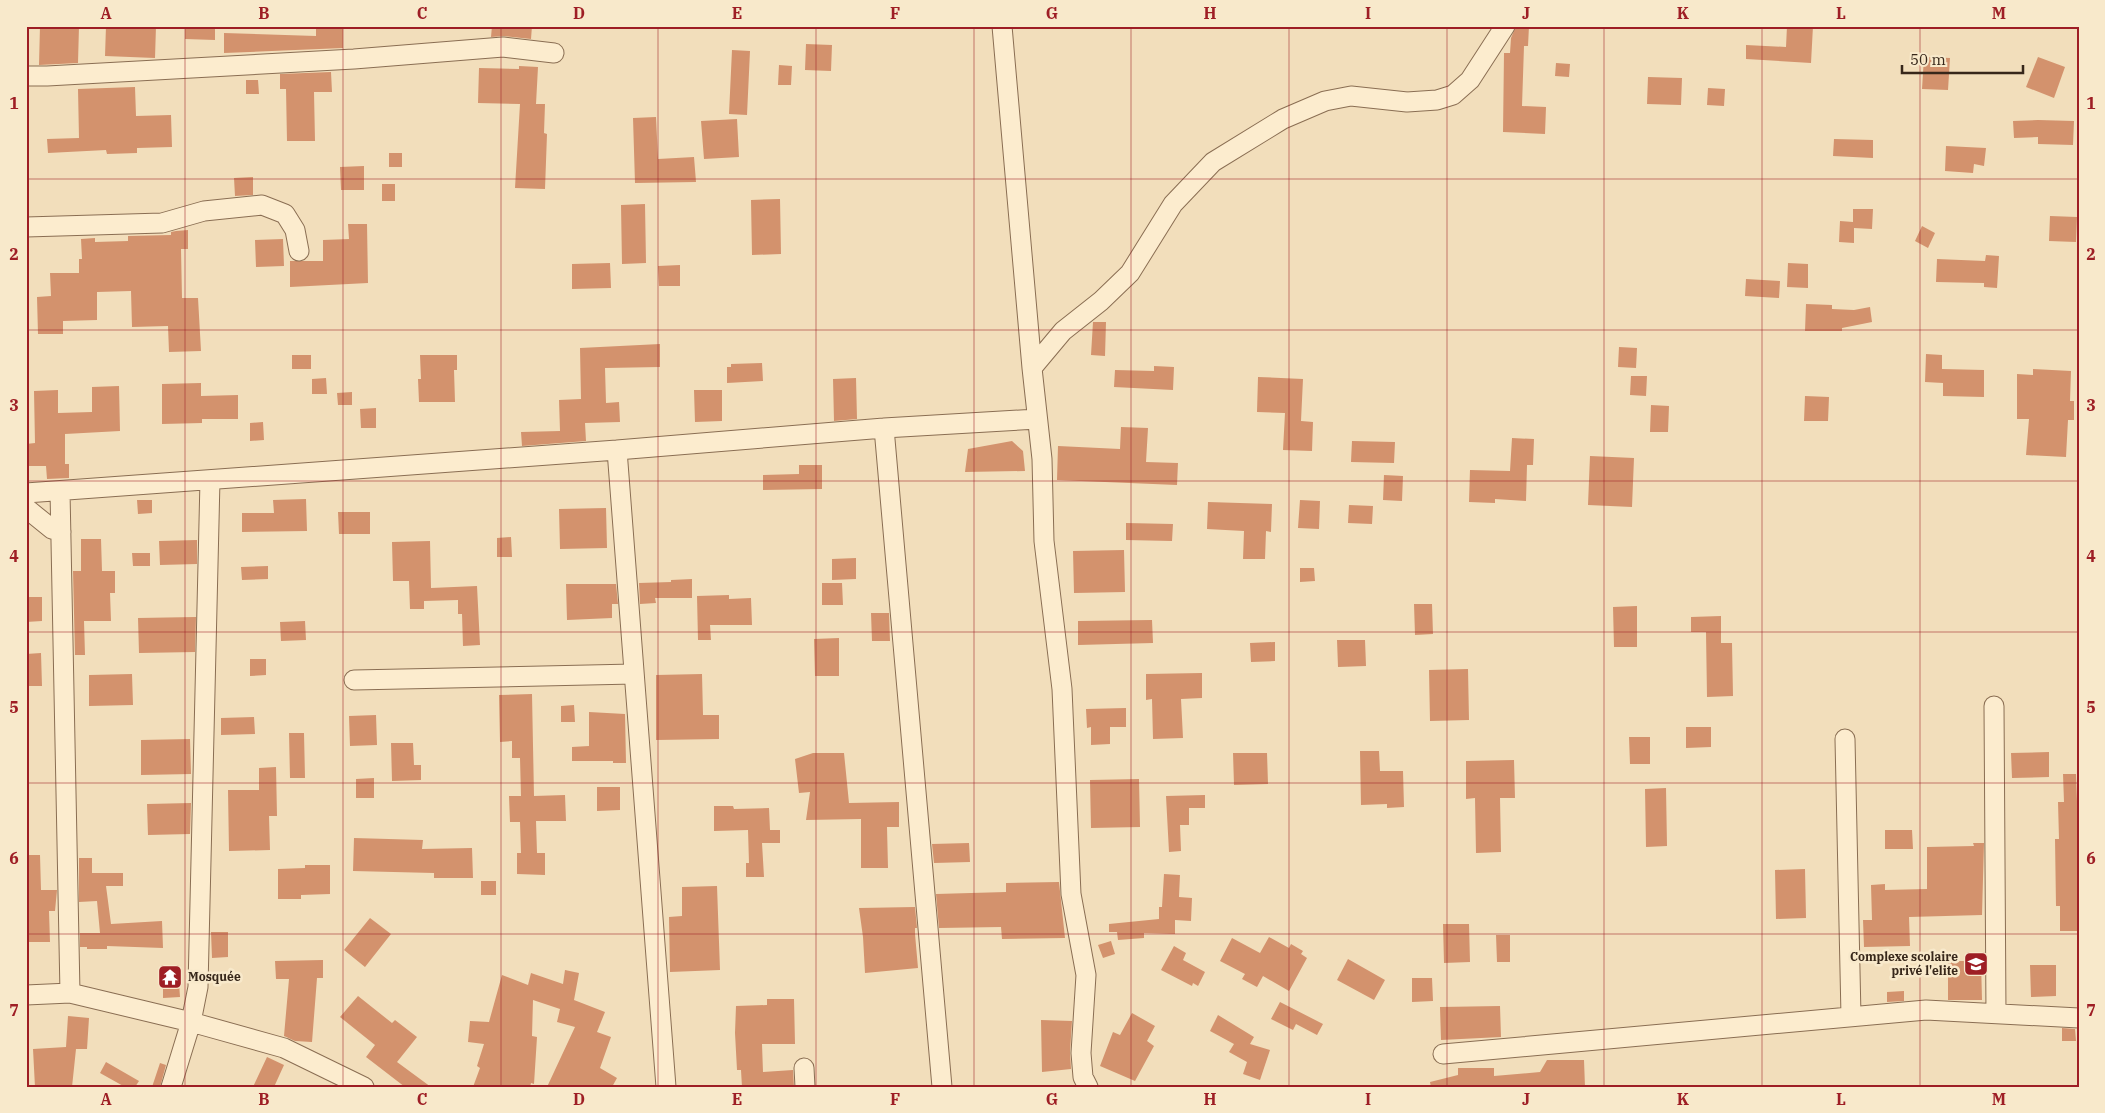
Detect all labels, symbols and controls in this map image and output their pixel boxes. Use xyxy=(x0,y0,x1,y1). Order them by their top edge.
text: A xyxy=(100,3,112,23)
text: B xyxy=(258,3,270,23)
text: C xyxy=(417,3,427,23)
text: D xyxy=(573,3,585,23)
text: E xyxy=(732,3,742,23)
text: F xyxy=(890,3,900,23)
text: G xyxy=(1046,3,1058,23)
text: H xyxy=(1204,3,1217,23)
text: I xyxy=(1365,3,1371,23)
text: J xyxy=(1522,3,1530,23)
text: K xyxy=(1677,3,1690,23)
text: L xyxy=(1836,3,1846,23)
text: M xyxy=(1992,3,2006,23)
scale bar xyxy=(1902,42,2024,74)
text: 50 m xyxy=(1910,50,1946,69)
text: 1 xyxy=(9,93,19,113)
text: 1 xyxy=(2086,93,2096,113)
text: 2 xyxy=(9,244,19,264)
text: 2 xyxy=(2086,244,2096,264)
text: 3 xyxy=(9,395,19,415)
text: 3 xyxy=(2086,395,2096,415)
text: 4 xyxy=(9,546,19,566)
text: 4 xyxy=(2086,546,2096,566)
text: 5 xyxy=(9,697,19,717)
text: 5 xyxy=(2086,697,2096,717)
text: 6 xyxy=(9,848,19,868)
text: 6 xyxy=(2086,848,2096,868)
place label: Complexe scolaire privé l'elite xyxy=(1850,949,1958,978)
school or university icon: Complexe scolaire privé l'elite xyxy=(1963,951,1989,977)
temple icon: Mosquée xyxy=(157,964,183,990)
place label: Mosquée xyxy=(188,969,241,984)
text: 7 xyxy=(9,1000,19,1020)
text: 7 xyxy=(2086,1000,2096,1020)
text: A xyxy=(100,1089,112,1109)
text: B xyxy=(258,1089,270,1109)
text: C xyxy=(417,1089,427,1109)
text: D xyxy=(573,1089,585,1109)
text: E xyxy=(732,1089,742,1109)
text: F xyxy=(890,1089,900,1109)
text: G xyxy=(1046,1089,1058,1109)
text: H xyxy=(1204,1089,1217,1109)
text: I xyxy=(1365,1089,1371,1109)
text: J xyxy=(1522,1089,1530,1109)
text: K xyxy=(1677,1089,1690,1109)
text: L xyxy=(1836,1089,1846,1109)
text: M xyxy=(1992,1089,2006,1109)

